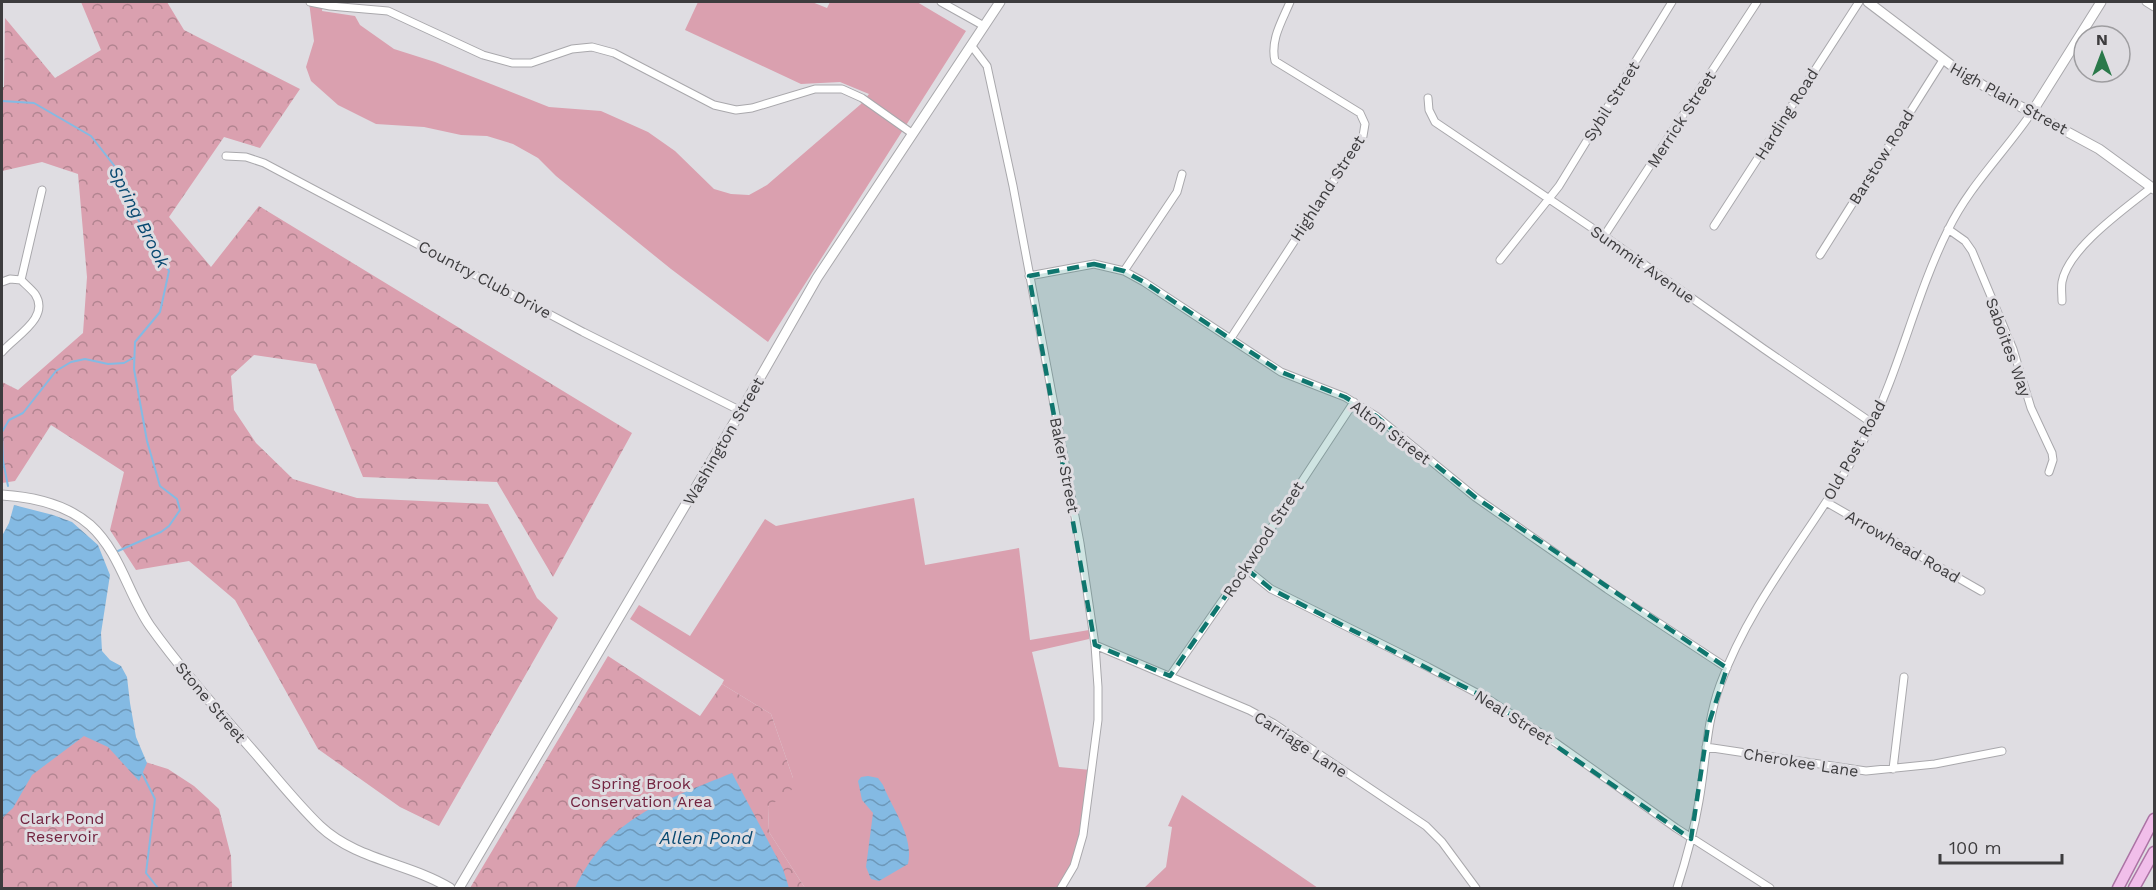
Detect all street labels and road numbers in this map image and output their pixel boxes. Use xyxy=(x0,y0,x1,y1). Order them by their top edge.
street label: Sybil Street xyxy=(1579,58,1644,145)
street label: High Plain Street xyxy=(1947,58,2071,139)
street label: Harding Road xyxy=(1751,65,1822,163)
street label: Merrick Street xyxy=(1643,67,1720,171)
street label: Barstow Road xyxy=(1845,107,1918,208)
street label: Highland Street xyxy=(1286,132,1369,245)
street label: Summit Avenue xyxy=(1587,221,1699,307)
street label: Country Club Drive xyxy=(415,236,554,323)
street label: Saboites Way xyxy=(1982,295,2036,400)
street label: Washington Street xyxy=(679,374,768,509)
street label: Alton Street xyxy=(1347,396,1435,469)
street label: Old Post Road xyxy=(1819,397,1890,503)
street label: Baker Street xyxy=(1046,416,1083,515)
street label: Rockwood Street xyxy=(1219,478,1308,601)
street label: Arrowhead Road xyxy=(1842,506,1963,587)
street label: Stone Street xyxy=(171,658,250,747)
street label: Neal Street xyxy=(1471,686,1556,749)
street label: Carriage Lane xyxy=(1251,707,1351,782)
street label: Cherokee Lane xyxy=(1742,744,1860,781)

